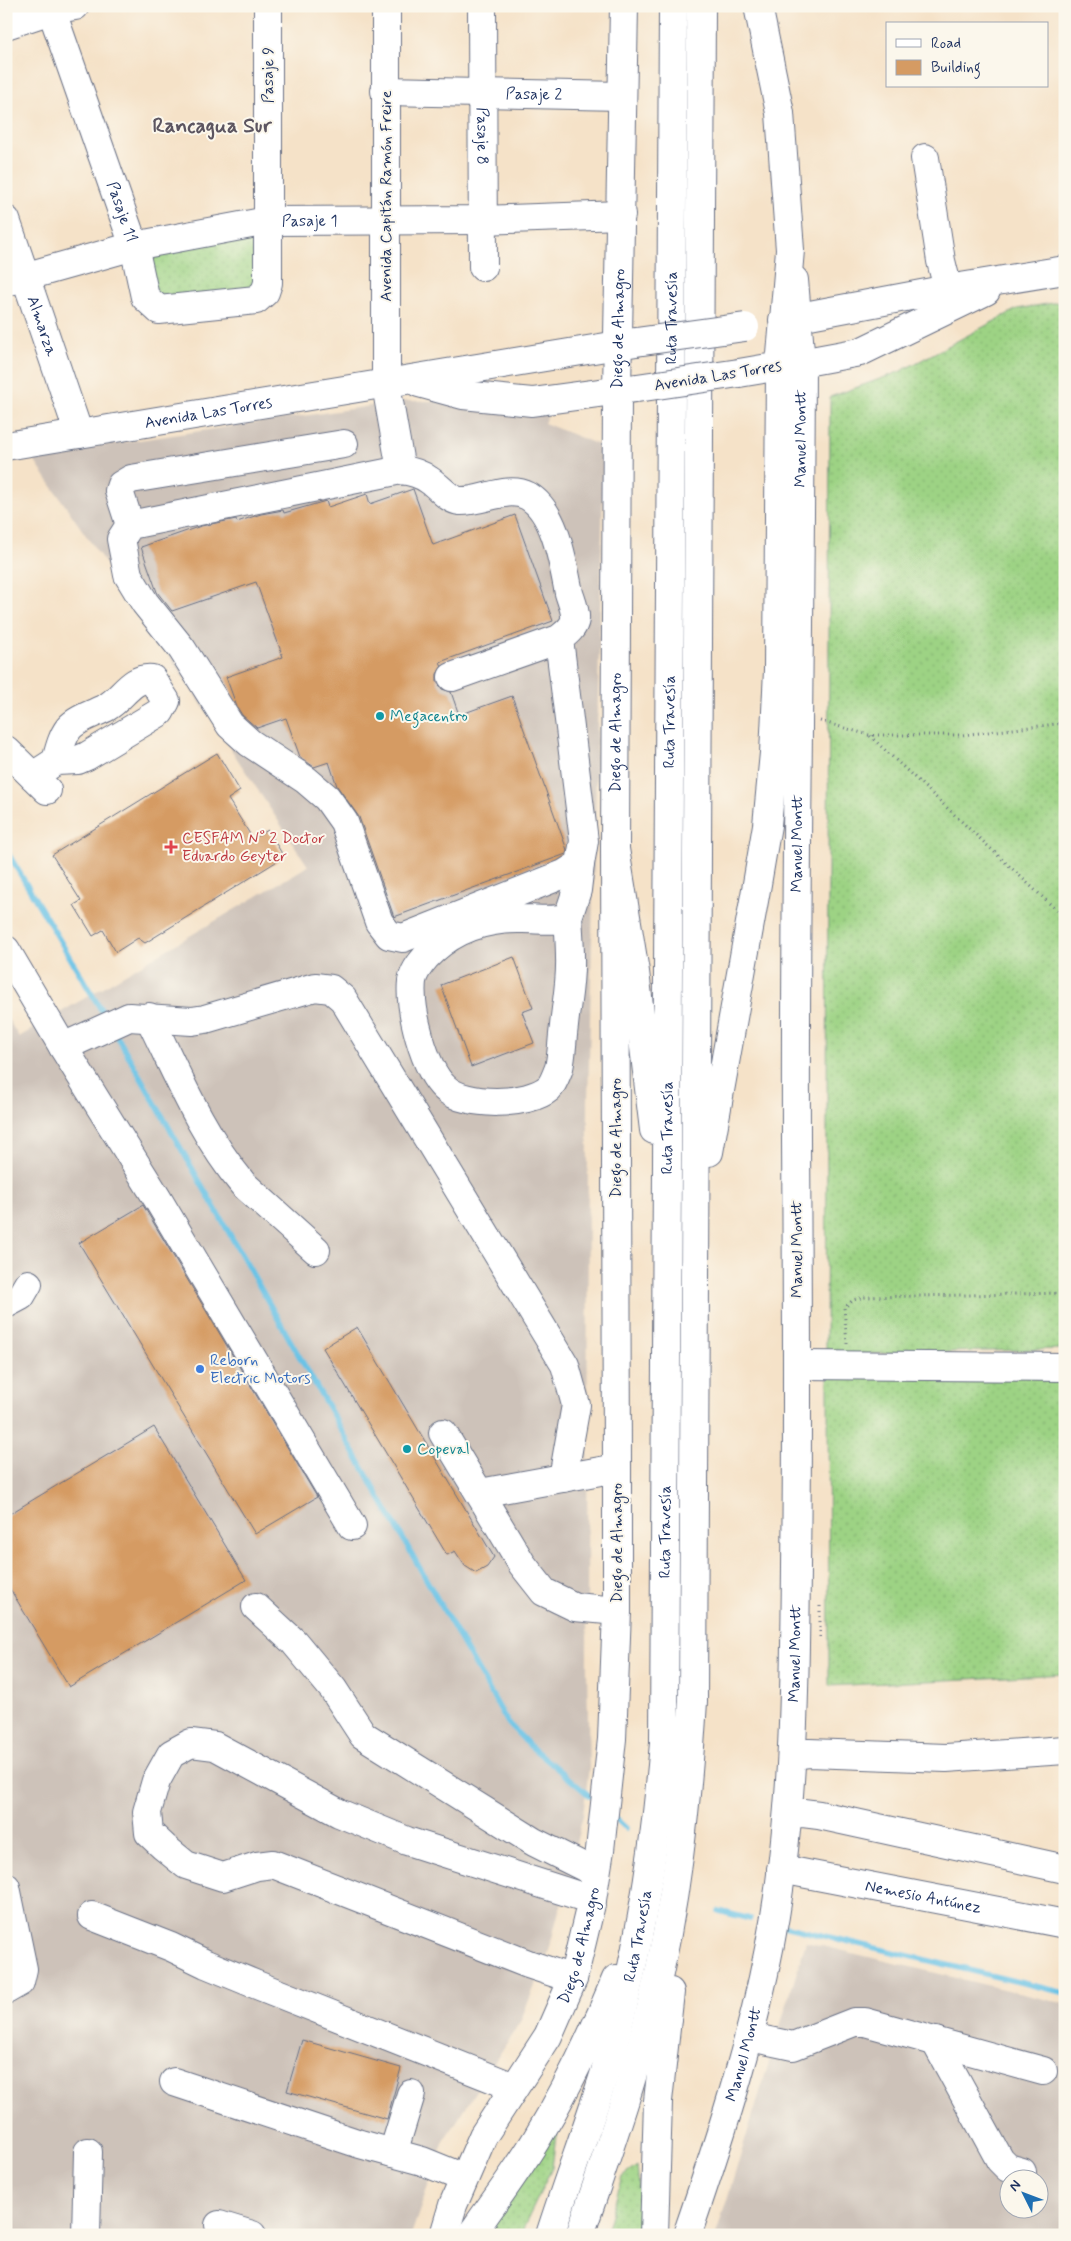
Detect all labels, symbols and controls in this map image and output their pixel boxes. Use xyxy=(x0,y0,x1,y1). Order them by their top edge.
legend xyxy=(886,22,1048,88)
text: Road xyxy=(931,34,961,54)
street label: Pasaje 9 xyxy=(258,47,279,103)
text: Building xyxy=(931,58,981,79)
street label: Pasaje 2 xyxy=(506,83,563,105)
street label: Avenida Capitán Ramón Freire xyxy=(376,90,397,302)
street label: Pasaje 8 xyxy=(472,107,493,165)
district label: Rancagua Sur xyxy=(152,112,273,140)
street label: Pasaje 11 xyxy=(102,179,142,245)
street label: Pasaje 1 xyxy=(282,210,338,231)
street label: Diego de Almagro xyxy=(607,268,630,389)
street label: Ruta Travesía xyxy=(661,271,682,365)
street label: Almarza xyxy=(22,293,62,359)
street label: Avenida Las Torres xyxy=(653,356,783,396)
street label: Manuel Montt xyxy=(790,389,811,487)
street label: Avenida Las Torres xyxy=(143,392,274,433)
street label: Diego de Almagro xyxy=(605,672,627,793)
street label: Ruta Travesía xyxy=(659,675,680,769)
place label: Megacentro xyxy=(390,706,468,728)
marker: Megacentro xyxy=(374,710,386,722)
street label: Manuel Montt xyxy=(786,794,808,892)
place label: CESFAM N° 2 Doctor Eduardo Geyter xyxy=(182,828,325,867)
marker: CESFAM N° 2 Doctor Eduardo Geyter xyxy=(164,840,178,854)
street label: Diego de Almagro xyxy=(606,1078,628,1198)
street label: Ruta Travesía xyxy=(656,1081,678,1175)
street label: Manuel Montt xyxy=(787,1199,808,1298)
place label: Reborn Electric Motors xyxy=(210,1350,311,1389)
marker: Reborn Electric Motors xyxy=(194,1363,206,1375)
place label: Copeval xyxy=(417,1439,470,1460)
marker: Copeval xyxy=(401,1443,413,1455)
street label: Diego de Almagro xyxy=(607,1483,629,1603)
street label: Ruta Travesía xyxy=(654,1485,676,1579)
street label: Manuel Montt xyxy=(783,1604,806,1703)
street label: Nemesio Antúnez xyxy=(864,1875,984,1918)
street label: Diego de Almagro xyxy=(553,1885,604,2007)
street label: Ruta Travesía xyxy=(619,1888,657,1984)
street label: Manuel Montt xyxy=(721,2003,767,2104)
north arrow xyxy=(998,2168,1048,2218)
text: N xyxy=(1005,2176,1025,2195)

